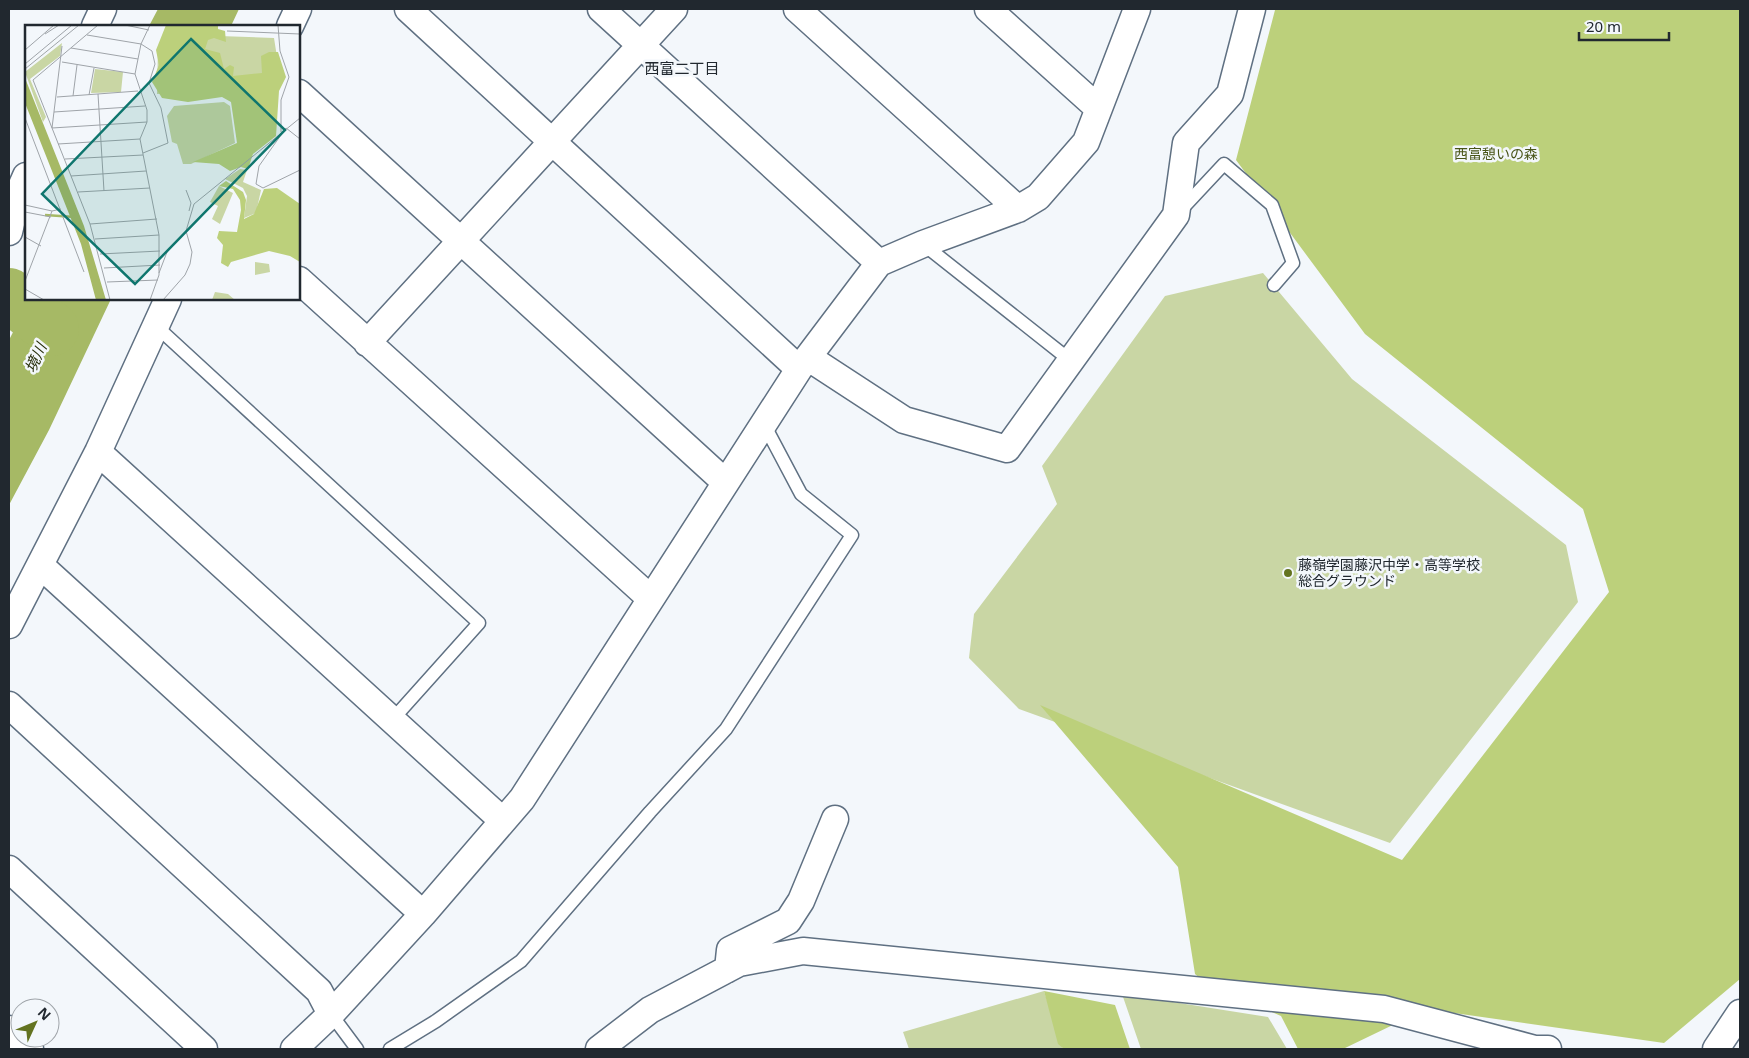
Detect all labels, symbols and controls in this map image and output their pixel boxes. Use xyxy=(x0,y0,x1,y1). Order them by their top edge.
scale bar xyxy=(1579,10,1669,42)
text: 20 m xyxy=(1586,16,1621,36)
inset map xyxy=(25,25,300,300)
district label: 西富二丁目 xyxy=(644,58,720,78)
park label: 西富憩いの森 xyxy=(1454,144,1538,163)
water label: 境川 xyxy=(20,338,51,375)
place label: 藤嶺学園藤沢中学・高等学校 総合グラウンド xyxy=(1298,555,1480,590)
marker: 藤嶺学園藤沢中学・高等学校 総合グラウンド xyxy=(1282,567,1294,579)
north arrow xyxy=(10,998,60,1048)
text: N xyxy=(34,1003,56,1024)

